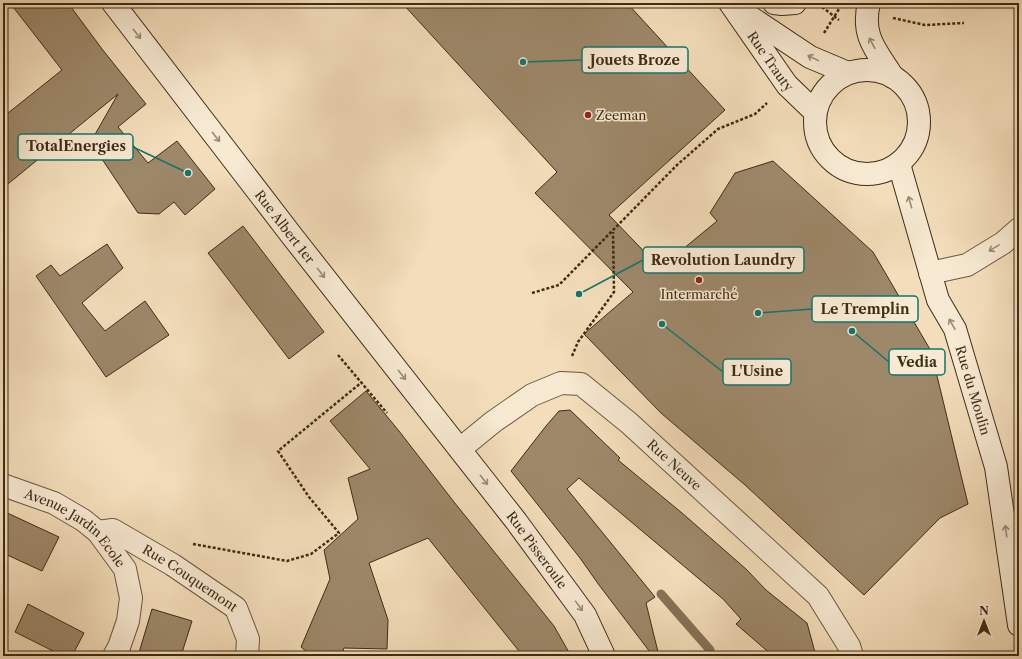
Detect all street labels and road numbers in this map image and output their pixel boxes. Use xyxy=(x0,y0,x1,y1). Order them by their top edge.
street label: Rue Trauty xyxy=(744,28,797,95)
street label: Rue Albert 1er xyxy=(252,187,319,267)
street label: Rue du Moulin xyxy=(952,344,994,437)
street label: Rue Neuve xyxy=(644,436,705,493)
street label: Avenue Jardin Ecole xyxy=(22,485,129,570)
street label: Rue Pisseroule xyxy=(503,508,571,592)
street label: Rue Couquemont xyxy=(140,541,241,615)

